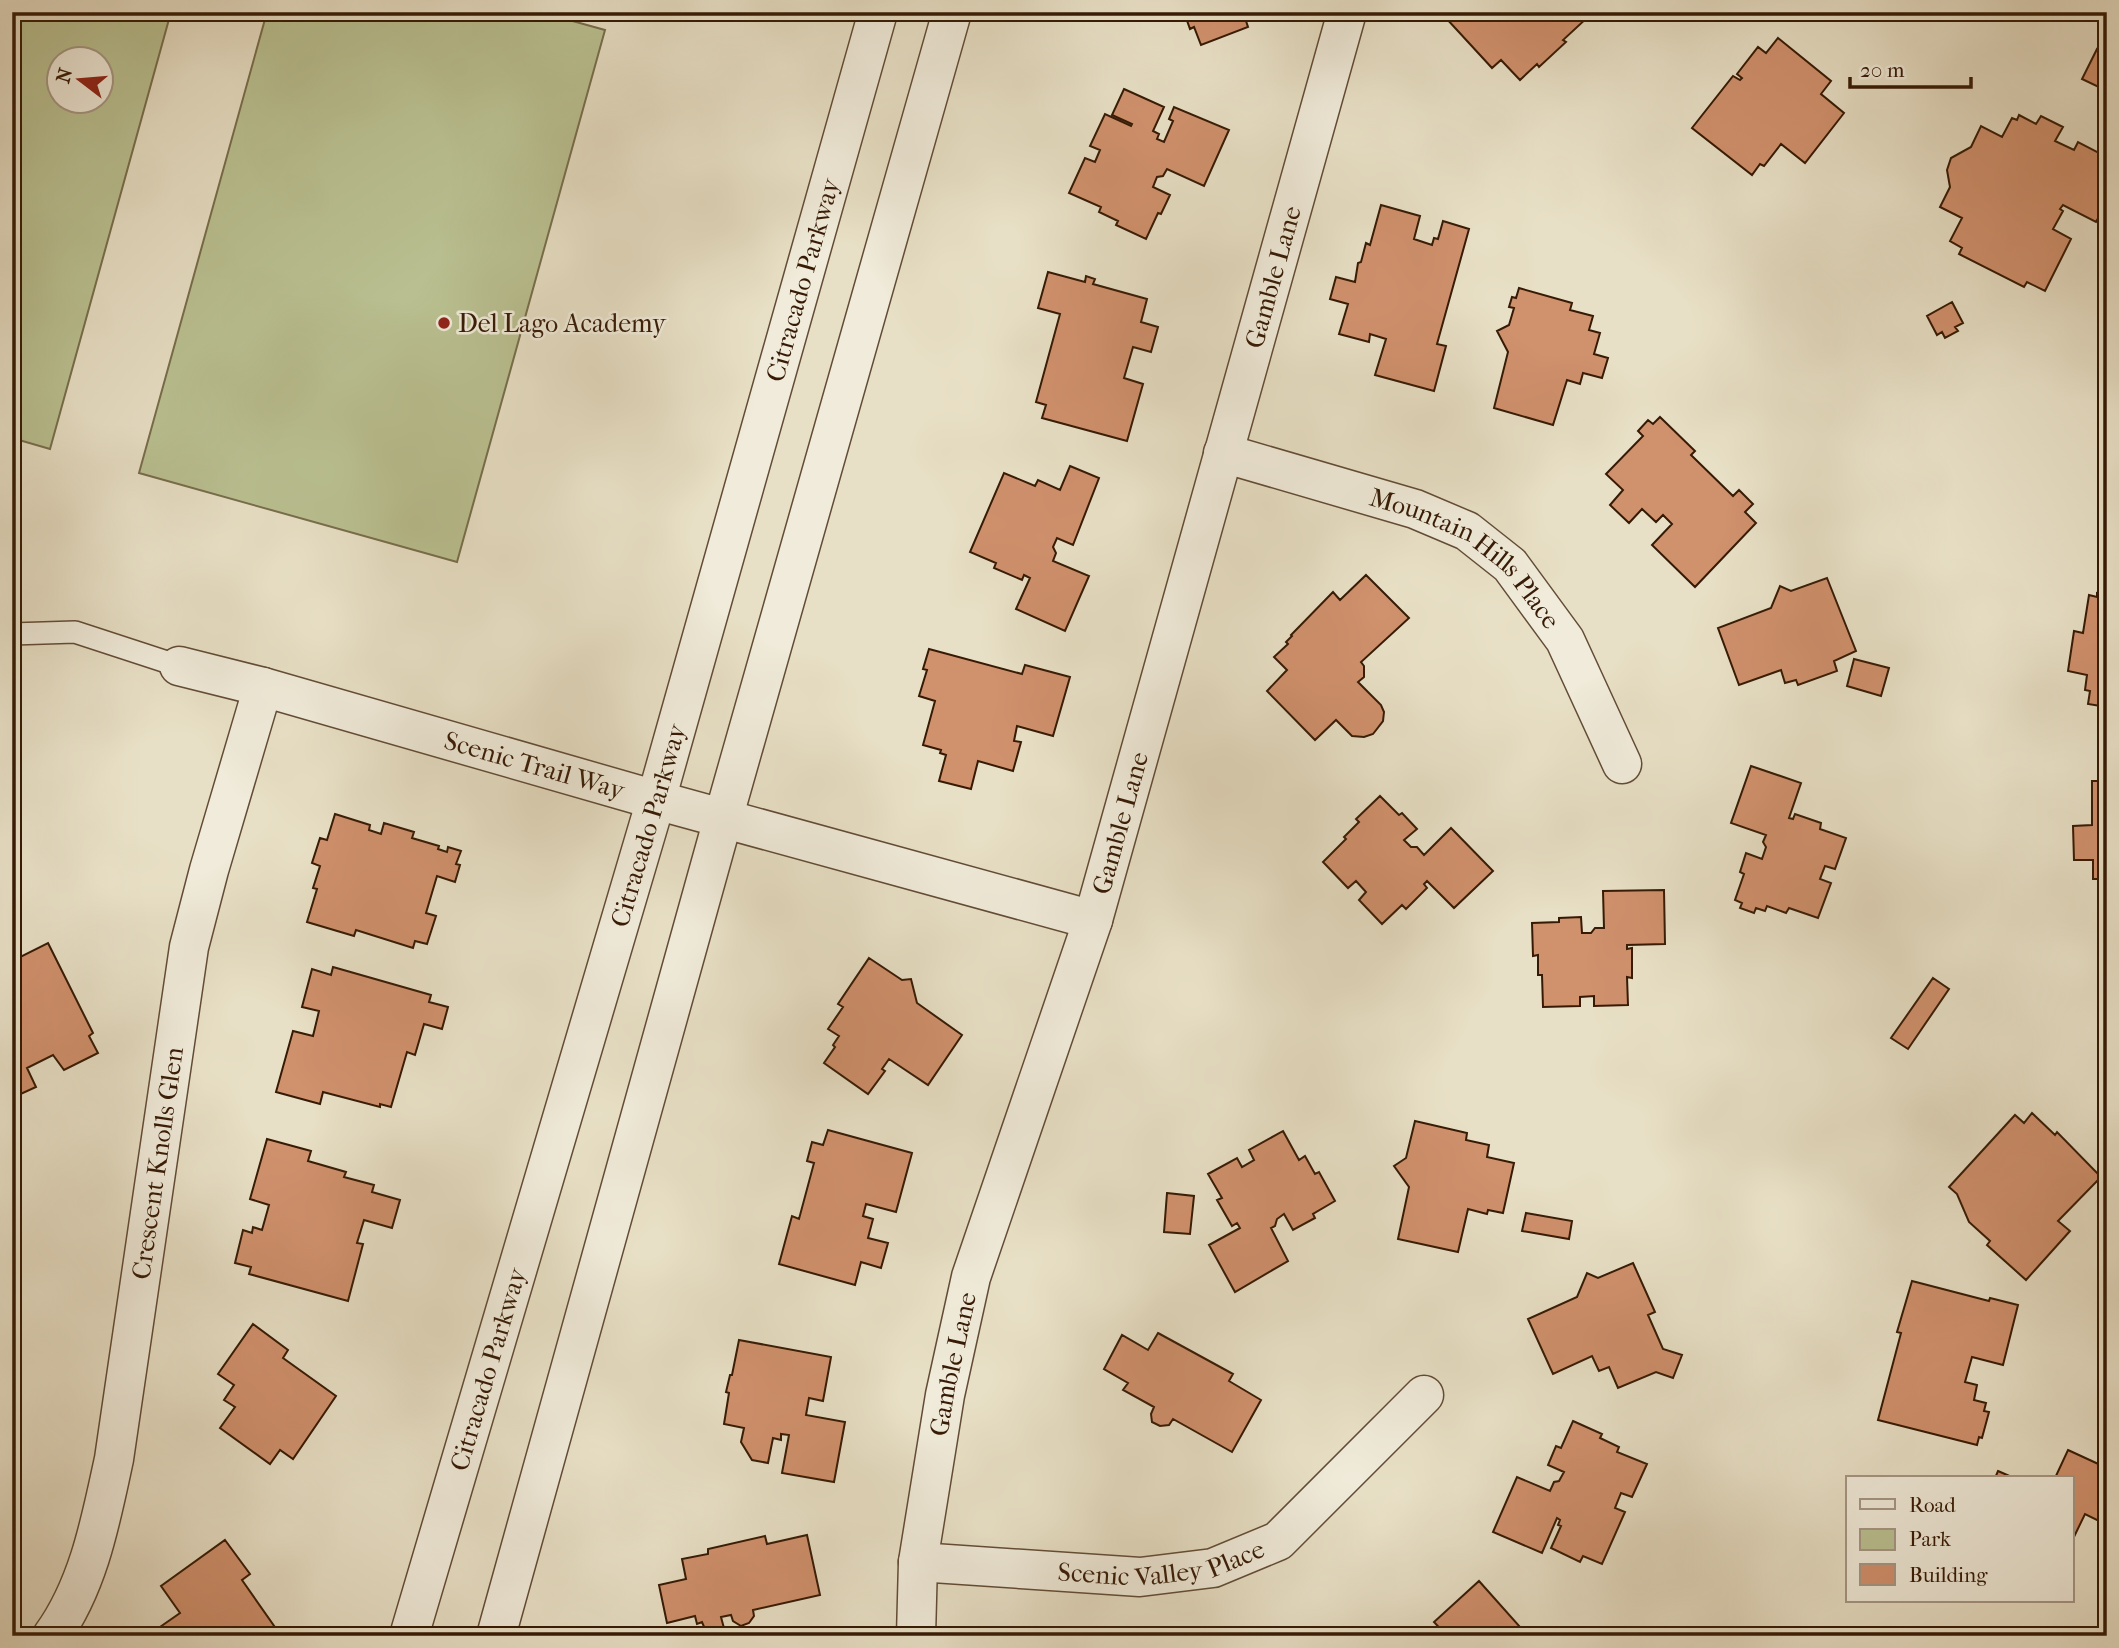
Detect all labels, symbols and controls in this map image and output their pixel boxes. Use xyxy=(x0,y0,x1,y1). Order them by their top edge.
north arrow xyxy=(46,46,116,116)
scale bar xyxy=(1850,46,1970,90)
text: 20 m xyxy=(1860,58,1905,82)
text: N xyxy=(52,65,77,86)
street label: Citracado Parkway xyxy=(759,174,846,385)
street label: Gamble Lane xyxy=(1238,202,1308,352)
place label: Del Lago Academy xyxy=(458,308,667,339)
marker: Del Lago Academy xyxy=(436,315,452,331)
street label: Mountain Hills Place xyxy=(1366,481,1567,635)
street label: Citracado Parkway xyxy=(604,719,692,931)
street label: Scenic Trail Way xyxy=(441,724,629,806)
street label: Gamble Lane xyxy=(1085,748,1155,898)
street label: Crescent Knolls Glen xyxy=(125,1045,190,1282)
street label: Citracado Parkway xyxy=(443,1263,533,1474)
street label: Gamble Lane xyxy=(923,1289,983,1438)
legend xyxy=(1846,1476,2074,1602)
text: Road xyxy=(1909,1493,1956,1517)
text: Park xyxy=(1909,1527,1951,1551)
street label: Scenic Valley Place xyxy=(1057,1533,1269,1593)
text: Building xyxy=(1909,1563,1988,1587)

